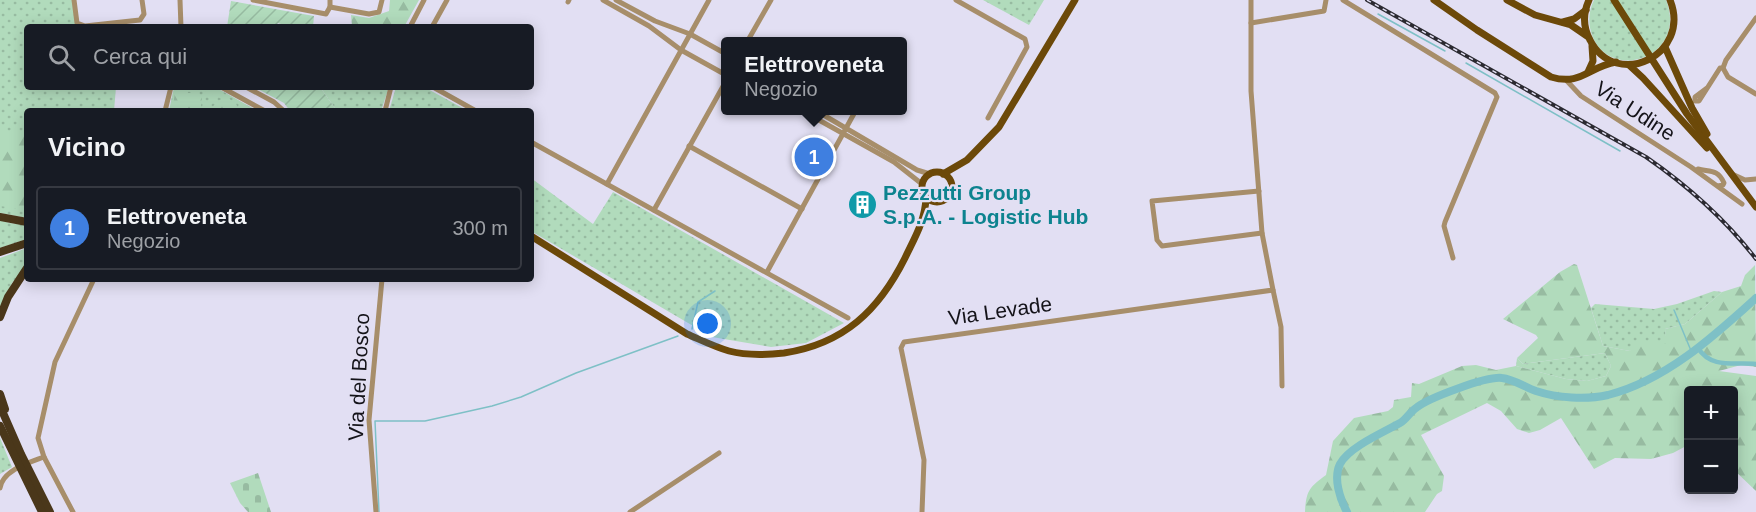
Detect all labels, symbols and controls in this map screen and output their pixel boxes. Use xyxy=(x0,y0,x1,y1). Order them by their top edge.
search box xyxy=(24,24,534,90)
popup xyxy=(721,37,907,115)
icon: search xyxy=(45,41,78,74)
text: Cerca qui xyxy=(93,44,187,69)
text: Elettroveneta xyxy=(744,52,884,77)
street label: Via Udine xyxy=(1591,76,1680,145)
text: Negozio xyxy=(744,78,818,100)
text: Vicino xyxy=(48,132,126,162)
pin: 1 xyxy=(794,134,834,180)
place label: Pezzutti Group S.p.A. - Logistic Hub xyxy=(883,181,1088,228)
building icon: Pezzutti Group S.p.A. - Logistic Hub xyxy=(846,189,878,221)
text: Elettroveneta xyxy=(107,204,246,229)
text: 1 xyxy=(64,217,75,239)
text: 300 m xyxy=(452,217,508,239)
text: Negozio xyxy=(107,230,180,252)
street label: Via Levade xyxy=(946,292,1053,329)
your location xyxy=(693,309,722,338)
street label: Via del Bosco xyxy=(344,312,373,442)
map controls xyxy=(1684,386,1738,494)
button: + xyxy=(1684,386,1738,440)
button: − xyxy=(1684,440,1738,494)

